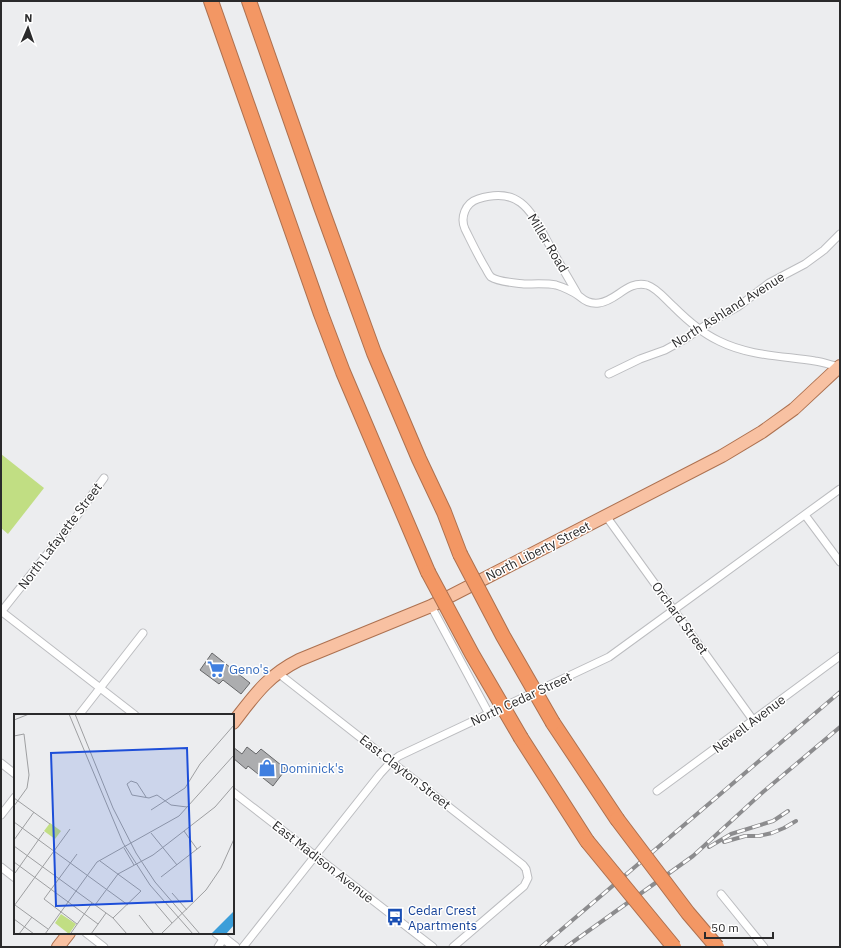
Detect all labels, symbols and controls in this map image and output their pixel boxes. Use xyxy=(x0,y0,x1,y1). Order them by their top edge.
north arrow xyxy=(8,8,48,48)
text: N xyxy=(24,11,33,25)
street label: Miller Road xyxy=(524,210,572,276)
street label: North Ashland Avenue xyxy=(668,268,788,352)
street label: North Lafayette Street xyxy=(14,479,106,593)
street label: North Liberty Street xyxy=(483,517,593,585)
street label: Orchard Street xyxy=(648,578,712,658)
supermarket icon: Geno's xyxy=(206,659,226,679)
place label: Geno's xyxy=(229,661,269,678)
street label: North Cedar Street xyxy=(468,668,574,730)
street label: Newell Avenue xyxy=(709,691,789,757)
inset map xyxy=(14,714,234,934)
street label: East Clayton Street xyxy=(356,731,454,813)
shop icon: Dominick's xyxy=(257,758,277,778)
place label: Dominick's xyxy=(280,760,344,777)
street label: East Madison Avenue xyxy=(269,817,377,907)
place label: Cedar Crest Apartments xyxy=(408,902,477,934)
bus stop icon: Cedar Crest Apartments xyxy=(385,907,405,927)
scale bar xyxy=(705,914,773,940)
text: 50 m xyxy=(711,920,739,935)

